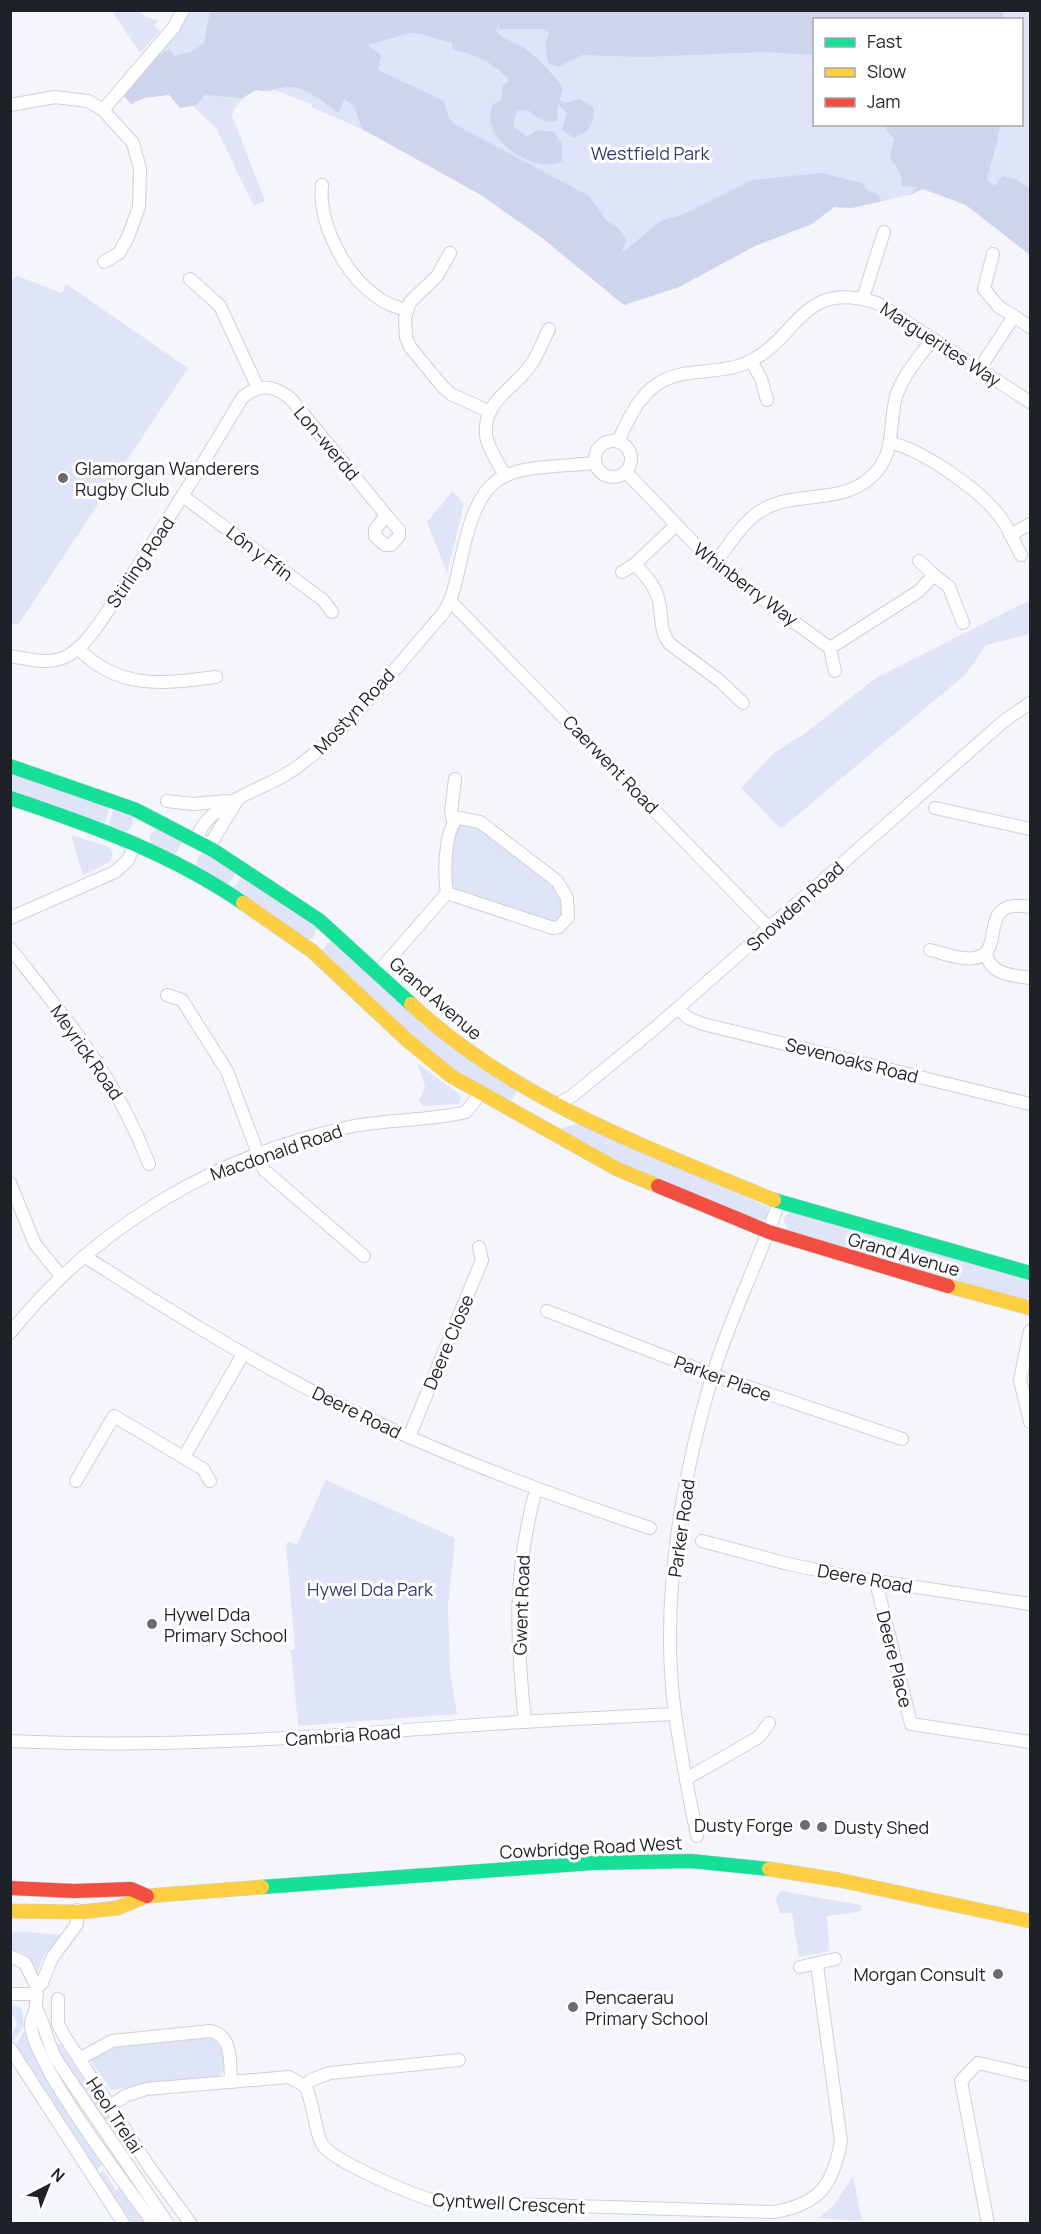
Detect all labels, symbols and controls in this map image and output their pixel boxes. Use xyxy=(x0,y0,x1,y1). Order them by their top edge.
legend xyxy=(813,18,1023,126)
text: Fast xyxy=(867,29,902,53)
text: Slow xyxy=(867,59,907,83)
text: Jam xyxy=(867,89,901,113)
park label: Westfield Park xyxy=(591,141,710,165)
street label: Marguerites Way xyxy=(876,296,1006,392)
street label: Lon-werdd xyxy=(289,401,365,485)
place label: Glamorgan Wanderers Rugby Club xyxy=(75,456,259,501)
marker: Glamorgan Wanderers Rugby Club xyxy=(56,471,70,485)
street label: Stirling Road xyxy=(101,512,179,612)
street label: Lôn y Ffin xyxy=(222,520,298,586)
street label: Whinberry Way xyxy=(689,537,803,631)
street label: Mostyn Road xyxy=(308,663,400,759)
street label: Caerwent Road xyxy=(558,710,664,818)
street label: Snowden Road xyxy=(741,856,849,956)
street label: Grand Avenue xyxy=(385,951,487,1045)
street label: Meyrick Road xyxy=(45,1000,129,1104)
street label: Sevenoaks Road xyxy=(783,1032,921,1088)
street label: Macdonald Road xyxy=(207,1118,345,1186)
street label: Grand Avenue xyxy=(845,1227,963,1281)
street label: Deere Close xyxy=(417,1291,479,1393)
street label: Parker Place xyxy=(671,1349,775,1407)
street label: Deere Road xyxy=(308,1380,406,1444)
street label: Parker Road xyxy=(662,1477,700,1579)
street label: Gwent Road xyxy=(507,1554,535,1656)
street label: Deere Road xyxy=(816,1558,914,1598)
park label: Hywel Dda Park xyxy=(307,1577,434,1601)
place label: Hywel Dda Primary School xyxy=(164,1602,288,1647)
street label: Deere Place xyxy=(871,1608,919,1710)
marker: Hywel Dda Primary School xyxy=(145,1617,159,1631)
street label: Cambria Road xyxy=(284,1719,402,1751)
place label: Dusty Forge xyxy=(694,1813,793,1837)
place label: Dusty Shed xyxy=(834,1815,929,1839)
marker: Dusty Forge xyxy=(798,1818,812,1832)
marker: Dusty Shed xyxy=(815,1820,829,1834)
street label: Cowbridge Road West xyxy=(499,1830,683,1864)
place label: Morgan Consult xyxy=(853,1962,986,1986)
marker: Morgan Consult xyxy=(991,1967,1005,1981)
place label: Pencaerau Primary School xyxy=(585,1985,709,2030)
marker: Pencaerau Primary School xyxy=(566,2000,580,2014)
street label: Heol Trelai xyxy=(81,2072,149,2158)
north arrow xyxy=(18,2156,78,2216)
text: N xyxy=(46,2163,70,2187)
street label: Cyntwell Crescent xyxy=(432,2187,586,2219)

